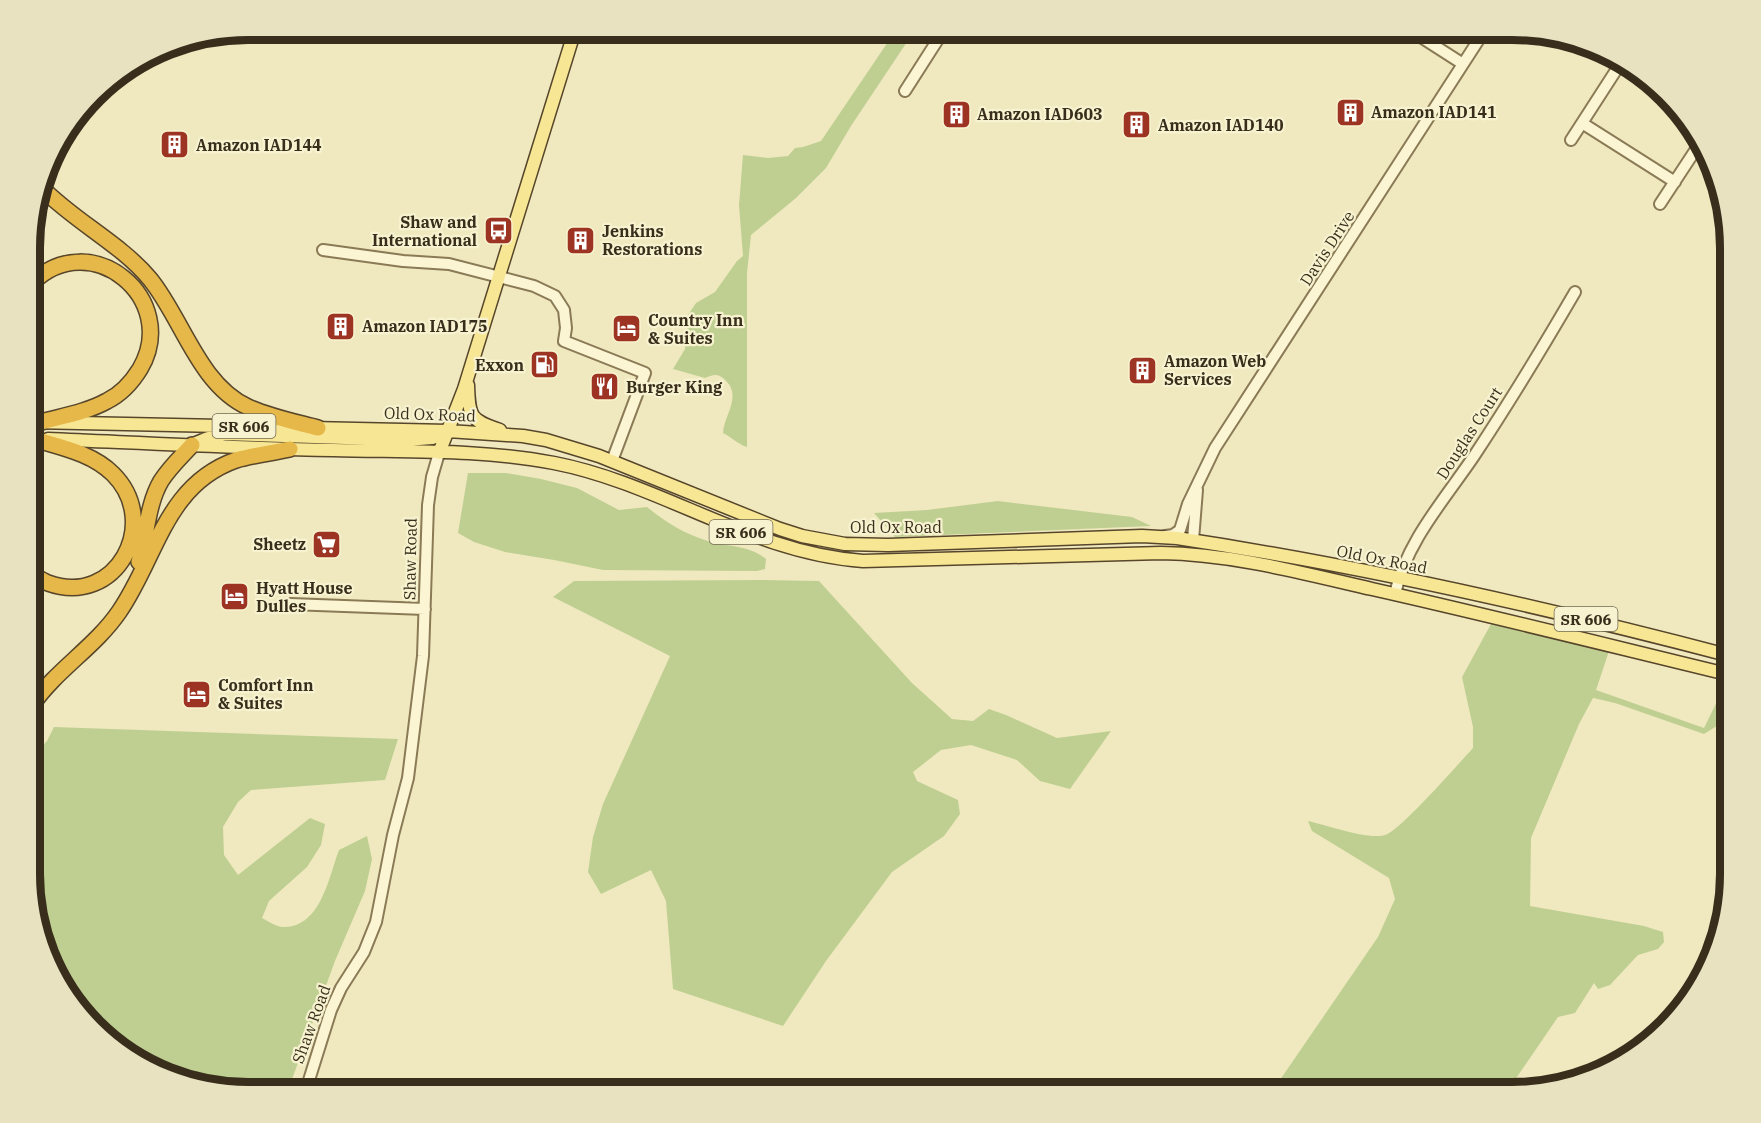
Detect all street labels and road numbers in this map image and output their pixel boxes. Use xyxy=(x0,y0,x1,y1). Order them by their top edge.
street label: Davis Drive xyxy=(1295,207,1359,289)
street label: Douglas Court xyxy=(1432,383,1506,483)
street label: Old Ox Road xyxy=(384,402,477,426)
road number: SR 606 xyxy=(212,414,276,438)
street label: Shaw Road xyxy=(399,517,421,600)
street label: Old Ox Road xyxy=(850,517,942,537)
road number: SR 606 xyxy=(710,520,772,544)
street label: Old Ox Road xyxy=(1335,540,1429,578)
road number: SR 606 xyxy=(1554,607,1618,631)
street label: Shaw Road xyxy=(288,982,335,1066)

